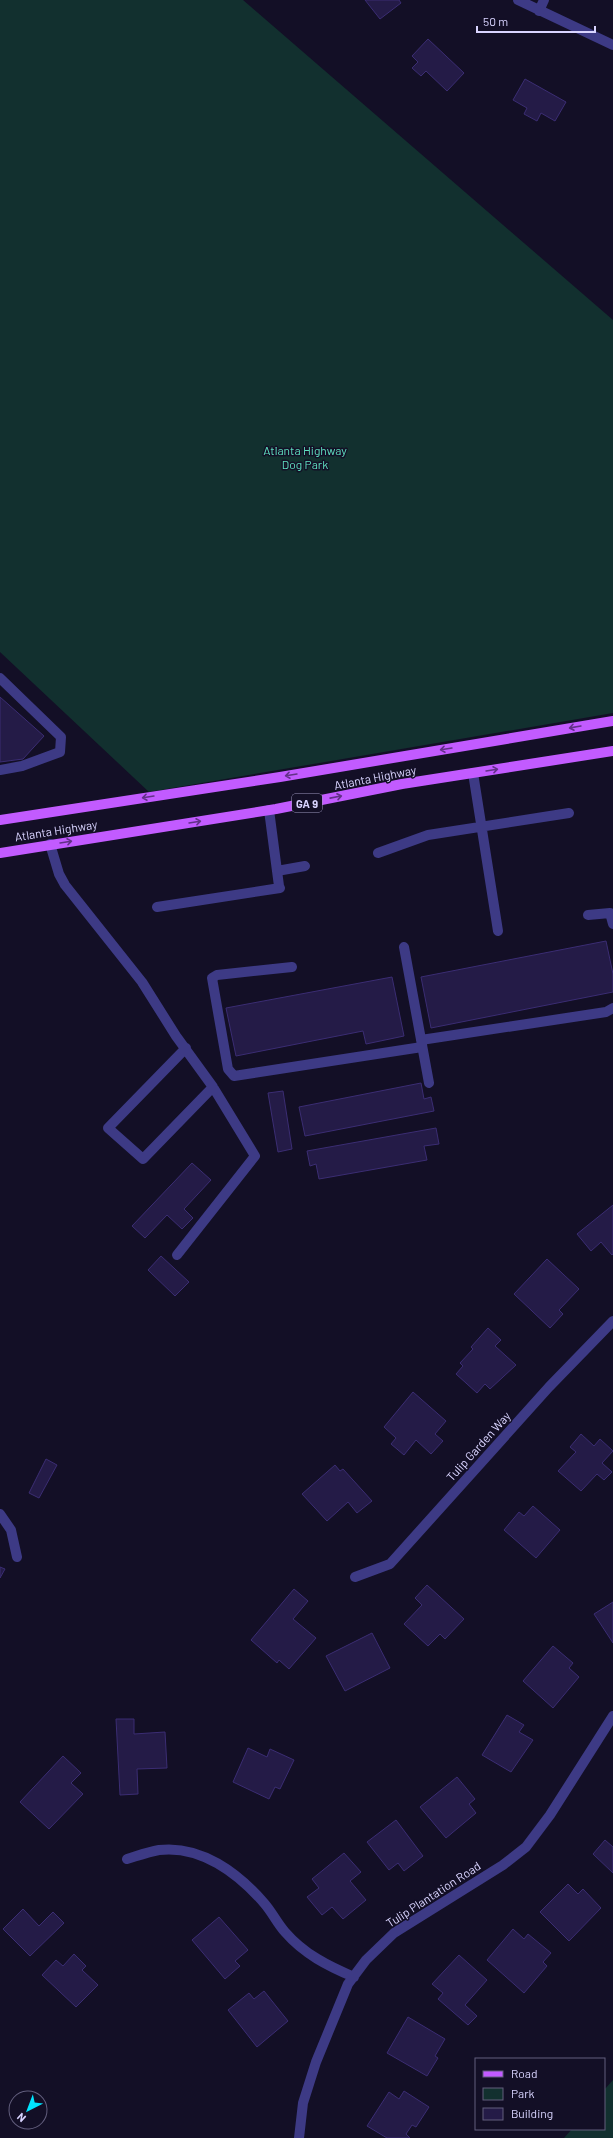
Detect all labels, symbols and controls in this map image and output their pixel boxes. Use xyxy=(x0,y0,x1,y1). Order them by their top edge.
scale bar xyxy=(477,8,595,34)
text: 50 m xyxy=(483,14,508,28)
park label: Atlanta Highway Dog Park xyxy=(263,443,347,471)
one-way arrow xyxy=(568,723,581,731)
one-way arrow xyxy=(440,745,453,753)
street label: Atlanta Highway xyxy=(333,762,418,792)
one-way arrow xyxy=(485,766,498,774)
one-way arrow xyxy=(284,771,297,779)
one-way arrow xyxy=(142,793,155,801)
one-way arrow xyxy=(330,793,343,801)
road number: GA 9 xyxy=(292,794,322,812)
street label: Atlanta Highway xyxy=(14,816,99,843)
one-way arrow xyxy=(188,818,201,826)
one-way arrow xyxy=(59,838,72,846)
street label: Tulip Garden Way xyxy=(443,1408,513,1484)
street label: Tulip Plantation Road xyxy=(383,1858,483,1930)
legend xyxy=(475,2058,605,2130)
text: Road xyxy=(511,2066,538,2080)
text: Park xyxy=(511,2086,535,2100)
north arrow xyxy=(8,2090,48,2130)
text: Building xyxy=(511,2106,553,2120)
text: N xyxy=(14,2111,28,2125)

